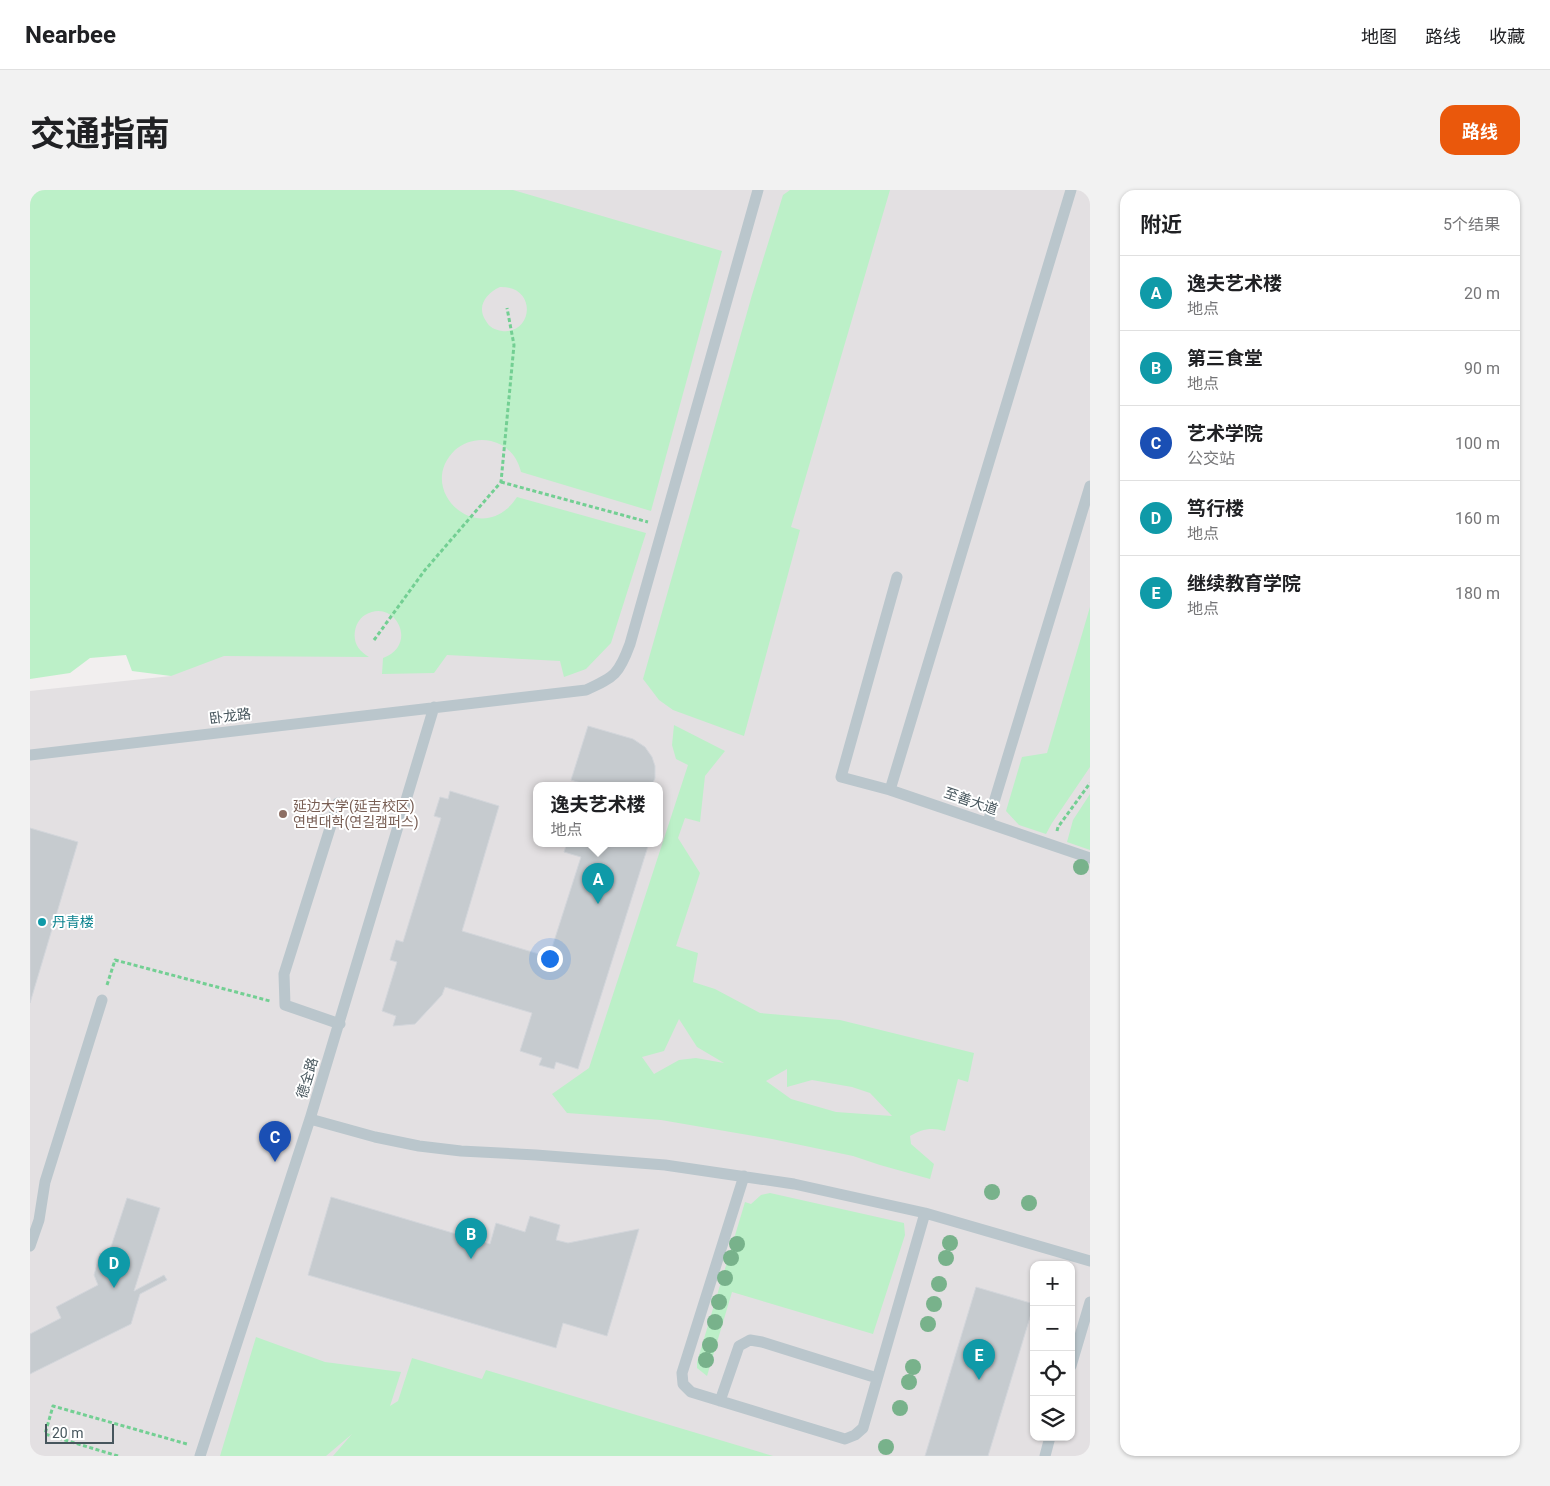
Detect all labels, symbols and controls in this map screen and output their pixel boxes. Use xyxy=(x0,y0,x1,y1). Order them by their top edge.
text: Nearbee xyxy=(25,21,116,49)
text: 地图 xyxy=(1361,26,1397,47)
text: 路线 xyxy=(1425,26,1461,47)
text: 收藏 xyxy=(1489,26,1525,47)
button: 路线 xyxy=(1440,105,1520,155)
text: 交通指南 xyxy=(30,114,170,155)
text: 附近 xyxy=(1140,213,1182,237)
text: 5个结果 xyxy=(1443,215,1500,234)
text: 逸夫艺术楼 xyxy=(1187,272,1282,295)
text: A xyxy=(1151,284,1161,303)
text: 20 m xyxy=(1464,284,1500,303)
text: 地点 xyxy=(1187,299,1219,318)
text: 第三食堂 xyxy=(1187,347,1263,370)
text: B xyxy=(1151,359,1161,378)
text: 90 m xyxy=(1464,359,1500,378)
text: 地点 xyxy=(1187,374,1219,393)
text: 艺术学院 xyxy=(1187,422,1263,445)
text: C xyxy=(1151,434,1161,453)
text: 100 m xyxy=(1455,434,1500,453)
text: 公交站 xyxy=(1187,449,1235,468)
text: 笃行楼 xyxy=(1187,497,1244,520)
text: D xyxy=(1151,509,1161,528)
text: 160 m xyxy=(1455,509,1500,528)
text: 地点 xyxy=(1187,524,1219,543)
text: 继续教育学院 xyxy=(1187,572,1301,595)
text: E xyxy=(1152,584,1161,603)
text: 180 m xyxy=(1455,584,1500,603)
text: 地点 xyxy=(1187,599,1219,618)
street label: 卧龙路 xyxy=(208,706,252,726)
popup xyxy=(533,782,663,847)
street label: 至善大道 xyxy=(942,784,1000,818)
text: 逸夫艺术楼 xyxy=(550,793,646,816)
place label: 延边大学(延吉校区) 연변대학(연길캠퍼스) xyxy=(293,798,419,831)
marker: 延边大学(延吉校区) 연변대학(연길캠퍼스) xyxy=(277,808,289,820)
text: 地点 xyxy=(550,820,583,839)
pin: A xyxy=(582,863,614,904)
place label: 丹青楼 xyxy=(52,914,94,930)
marker: 丹青楼 xyxy=(36,916,48,928)
your location xyxy=(537,946,563,972)
street label: 德全路 xyxy=(293,1056,321,1100)
pin: C xyxy=(259,1121,291,1162)
pin: B xyxy=(455,1218,487,1259)
pin: D xyxy=(98,1247,130,1288)
map controls xyxy=(1030,1261,1075,1441)
button: + xyxy=(1030,1261,1075,1306)
button: − xyxy=(1030,1306,1075,1351)
pin: E xyxy=(963,1339,995,1380)
button: locate xyxy=(1030,1351,1075,1396)
button: layers xyxy=(1030,1396,1075,1441)
scale bar xyxy=(45,1421,114,1444)
text: 20 m xyxy=(52,1425,84,1441)

